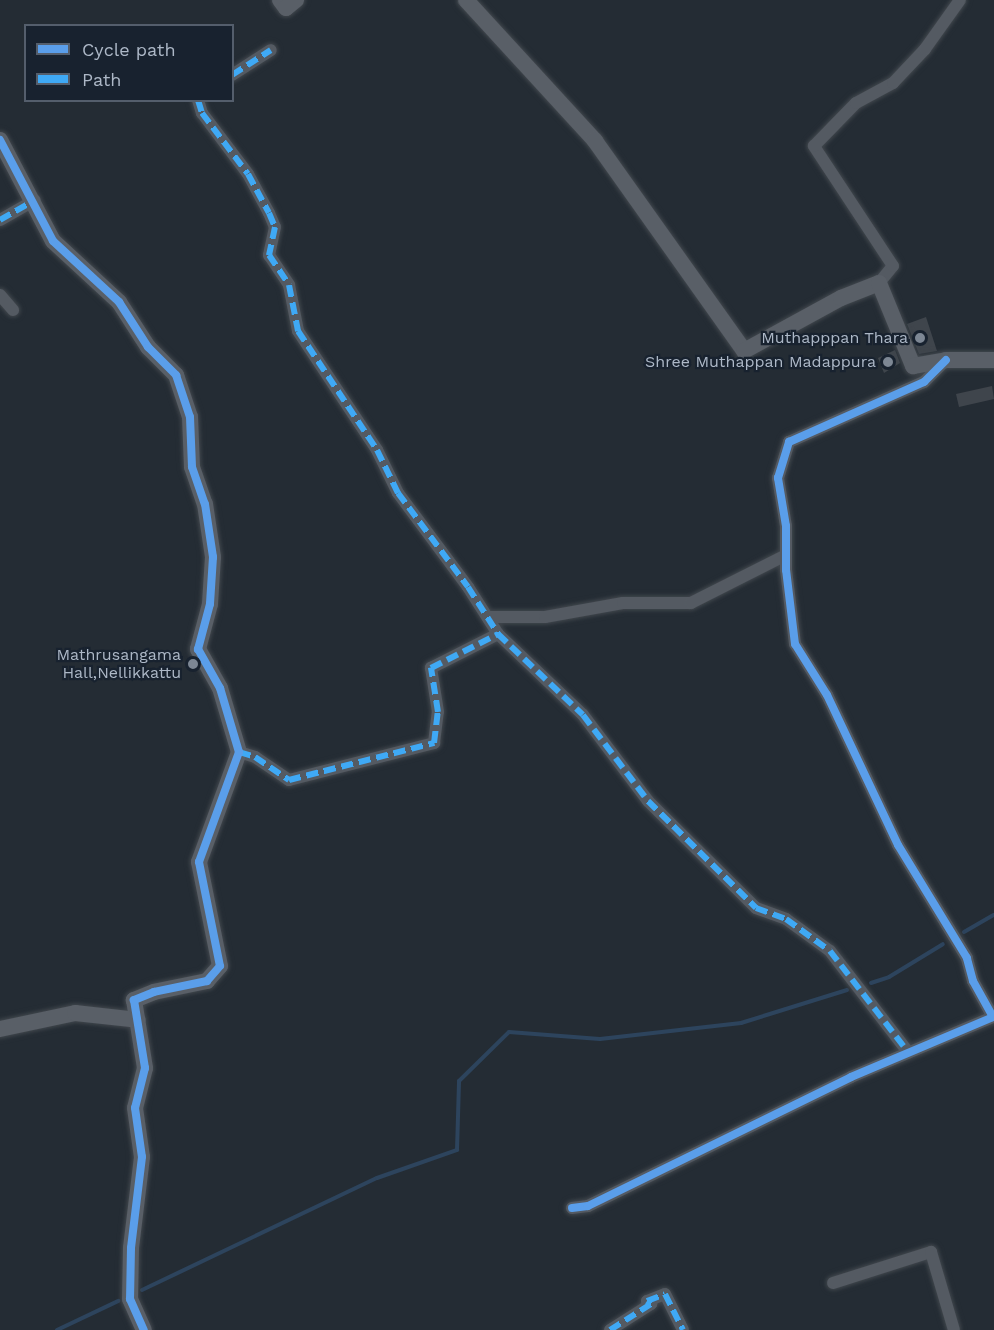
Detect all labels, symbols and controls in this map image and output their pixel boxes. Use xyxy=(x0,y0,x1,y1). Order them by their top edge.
legend xyxy=(24,24,234,102)
text: Cycle path xyxy=(82,39,176,60)
text: Path xyxy=(82,69,122,90)
place label: Muthapppan Thara xyxy=(761,328,908,348)
marker: Muthapppan Thara xyxy=(913,331,927,345)
place label: Shree Muthappan Madappura xyxy=(645,352,876,372)
marker: Shree Muthappan Madappura xyxy=(881,355,895,369)
place label: Mathrusangama Hall,Nellikkattu xyxy=(56,645,181,683)
marker: Mathrusangama Hall,Nellikkattu xyxy=(186,657,200,671)

